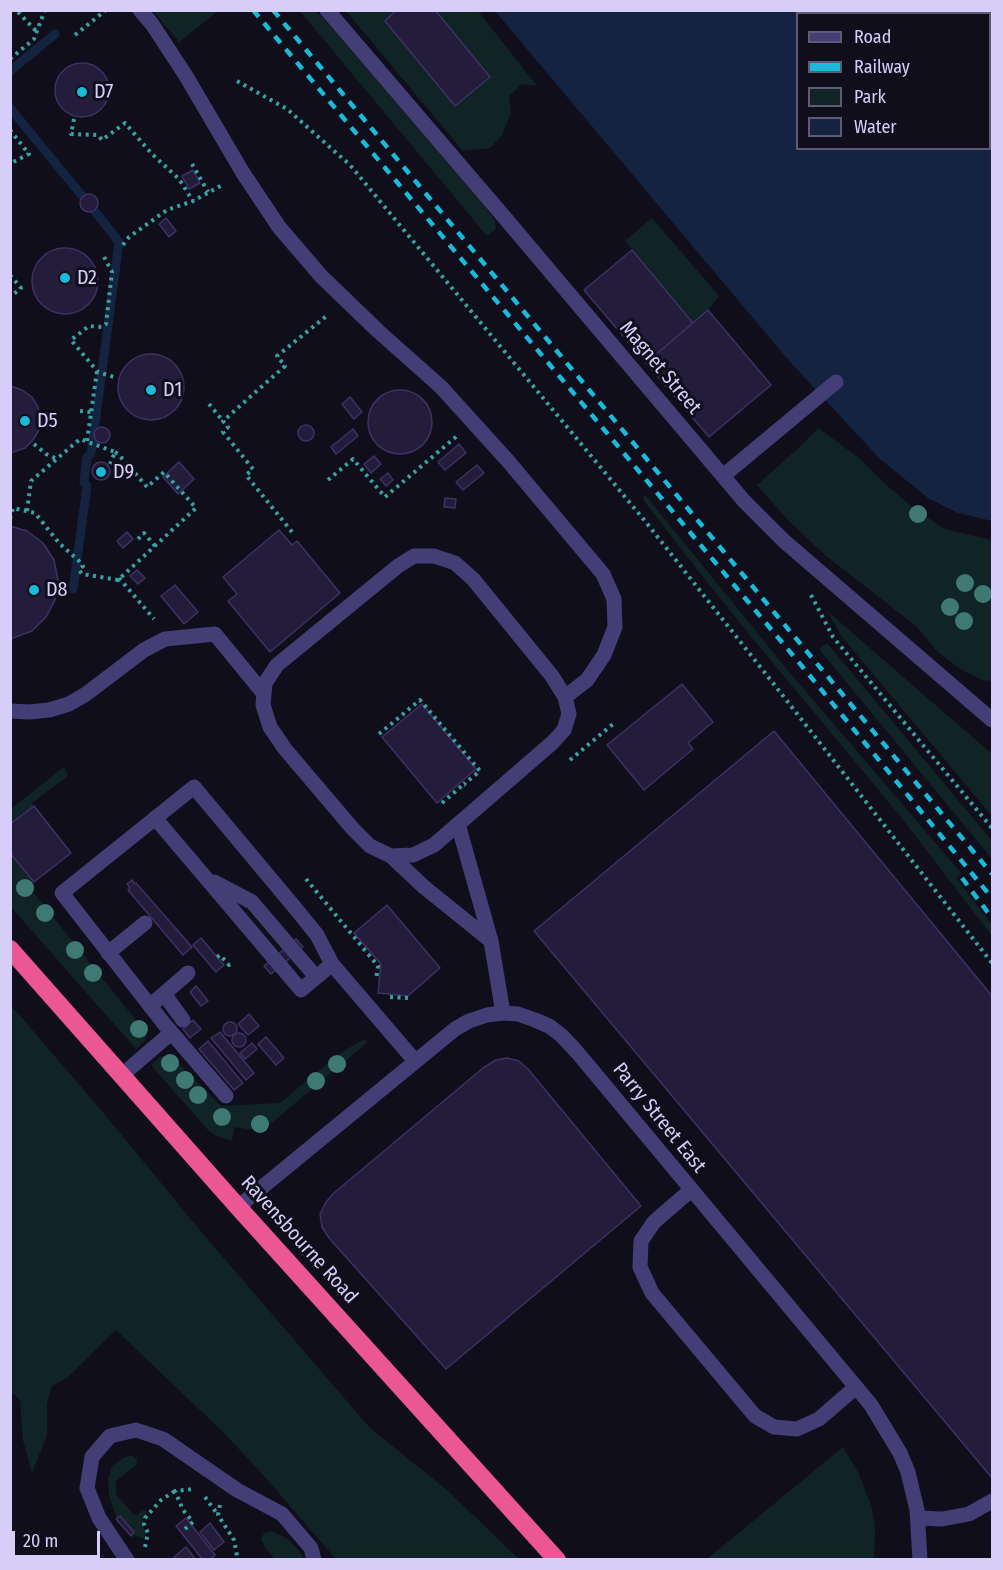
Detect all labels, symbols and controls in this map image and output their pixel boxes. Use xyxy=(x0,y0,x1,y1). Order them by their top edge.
legend xyxy=(796,12,991,150)
text: Road xyxy=(854,26,891,48)
text: Railway xyxy=(854,56,910,78)
place label: D7 xyxy=(94,80,113,104)
marker: D7 xyxy=(75,85,89,99)
text: Park xyxy=(854,86,886,108)
text: Water xyxy=(854,116,897,138)
place label: D2 xyxy=(77,266,97,290)
marker: D2 xyxy=(58,271,72,285)
street label: Magnet Street xyxy=(614,317,706,419)
place label: D1 xyxy=(163,378,182,402)
marker: D1 xyxy=(144,383,158,397)
place label: D5 xyxy=(37,409,58,433)
marker: D5 xyxy=(18,414,32,428)
place label: D9 xyxy=(113,460,134,484)
marker: D9 xyxy=(94,465,108,479)
place label: D8 xyxy=(46,578,68,602)
marker: D8 xyxy=(27,583,41,597)
street label: Parry Street East xyxy=(607,1058,711,1178)
street label: Ravensbourne Road xyxy=(235,1171,363,1309)
scale bar xyxy=(15,1519,104,1557)
text: 20 m xyxy=(23,1530,58,1552)

